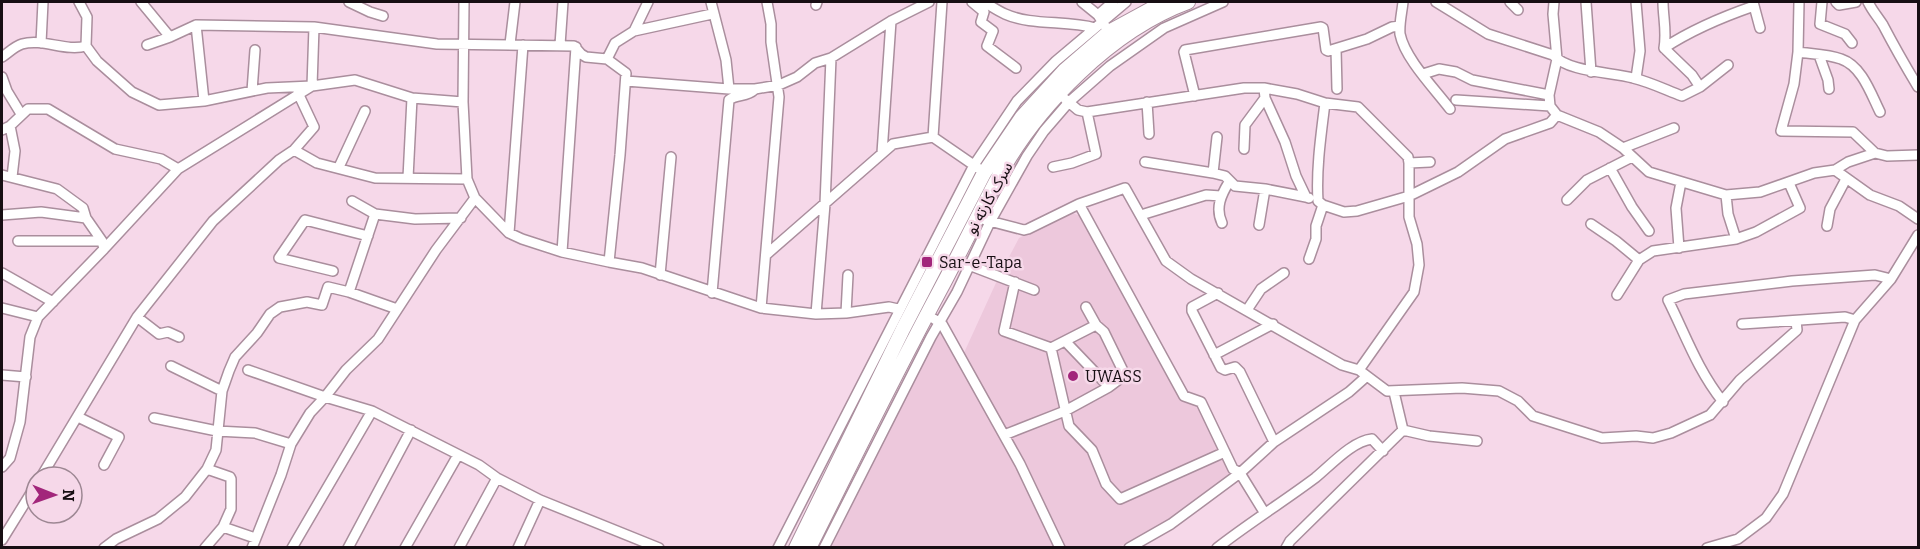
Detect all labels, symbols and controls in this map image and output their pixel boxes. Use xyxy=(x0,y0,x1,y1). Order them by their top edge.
street label: سرک کارته نو xyxy=(961,159,1017,237)
place label: Sar-e-Tapa xyxy=(939,253,1022,272)
marker: Sar-e-Tapa xyxy=(920,255,934,269)
place label: UWASS xyxy=(1085,367,1142,386)
marker: UWASS xyxy=(1066,369,1080,383)
north arrow xyxy=(24,465,84,525)
text: N xyxy=(59,489,78,502)

